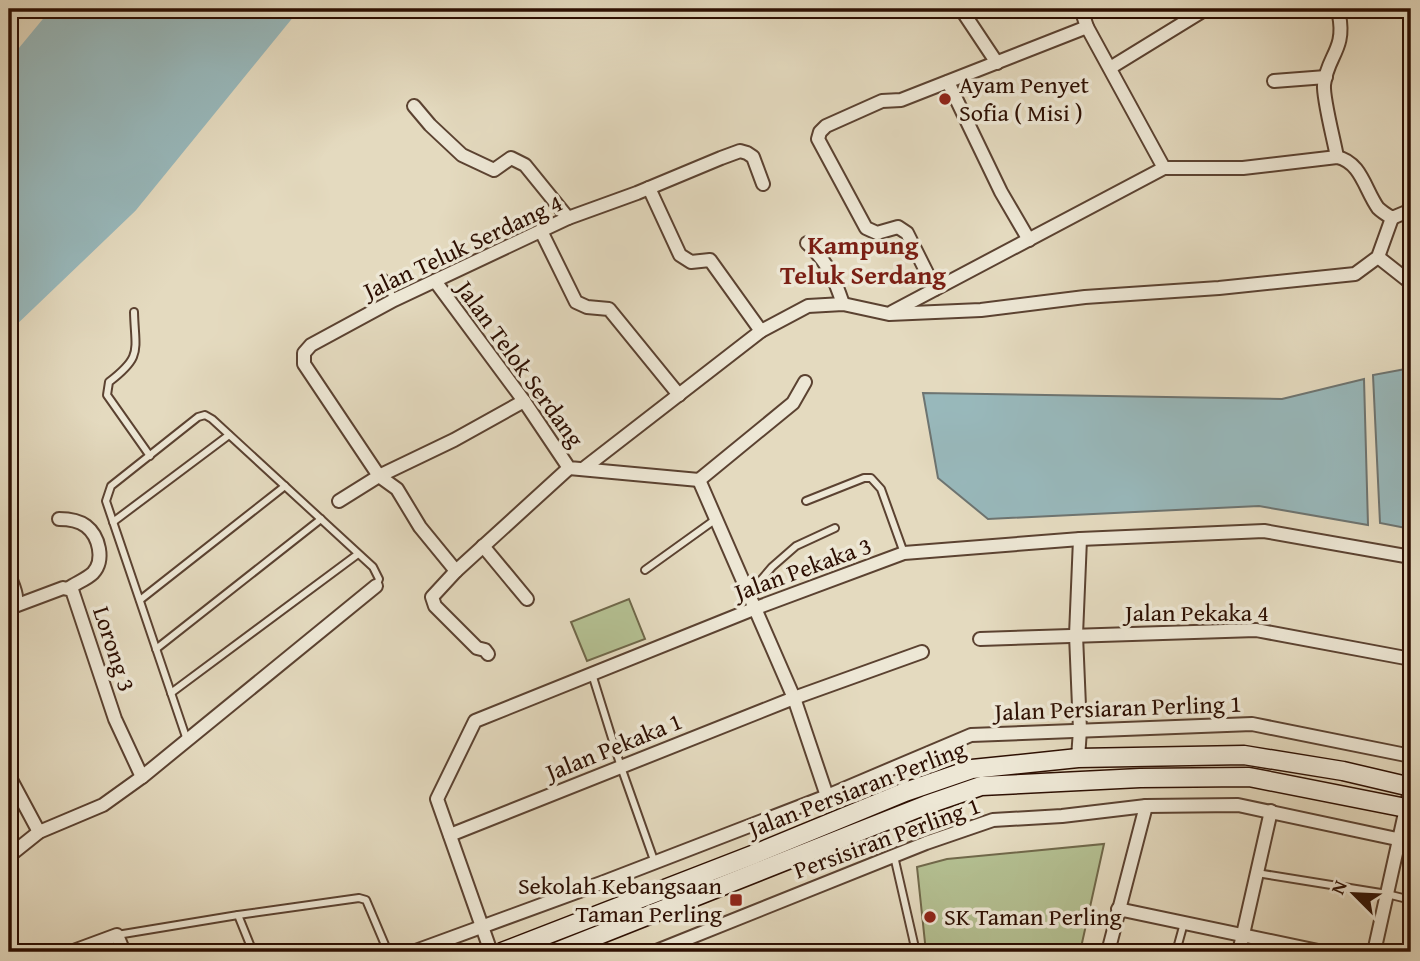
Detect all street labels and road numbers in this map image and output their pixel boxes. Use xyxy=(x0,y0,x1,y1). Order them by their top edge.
street label: Jalan Teluk Serdang 4 xyxy=(355,185,568,309)
street label: Jalan Telok Serdang xyxy=(446,271,593,454)
street label: Jalan Pekaka 3 xyxy=(726,527,876,611)
street label: Jalan Pekaka 4 xyxy=(1122,595,1269,630)
street label: Lorong 3 xyxy=(84,602,145,696)
street label: Jalan Persiaran Perling 1 xyxy=(991,686,1242,729)
street label: Jalan Pekaka 1 xyxy=(538,703,687,791)
street label: Jalan Persiaran Perling xyxy=(740,731,971,847)
street label: Persisiran Perling 1 xyxy=(789,788,985,888)

